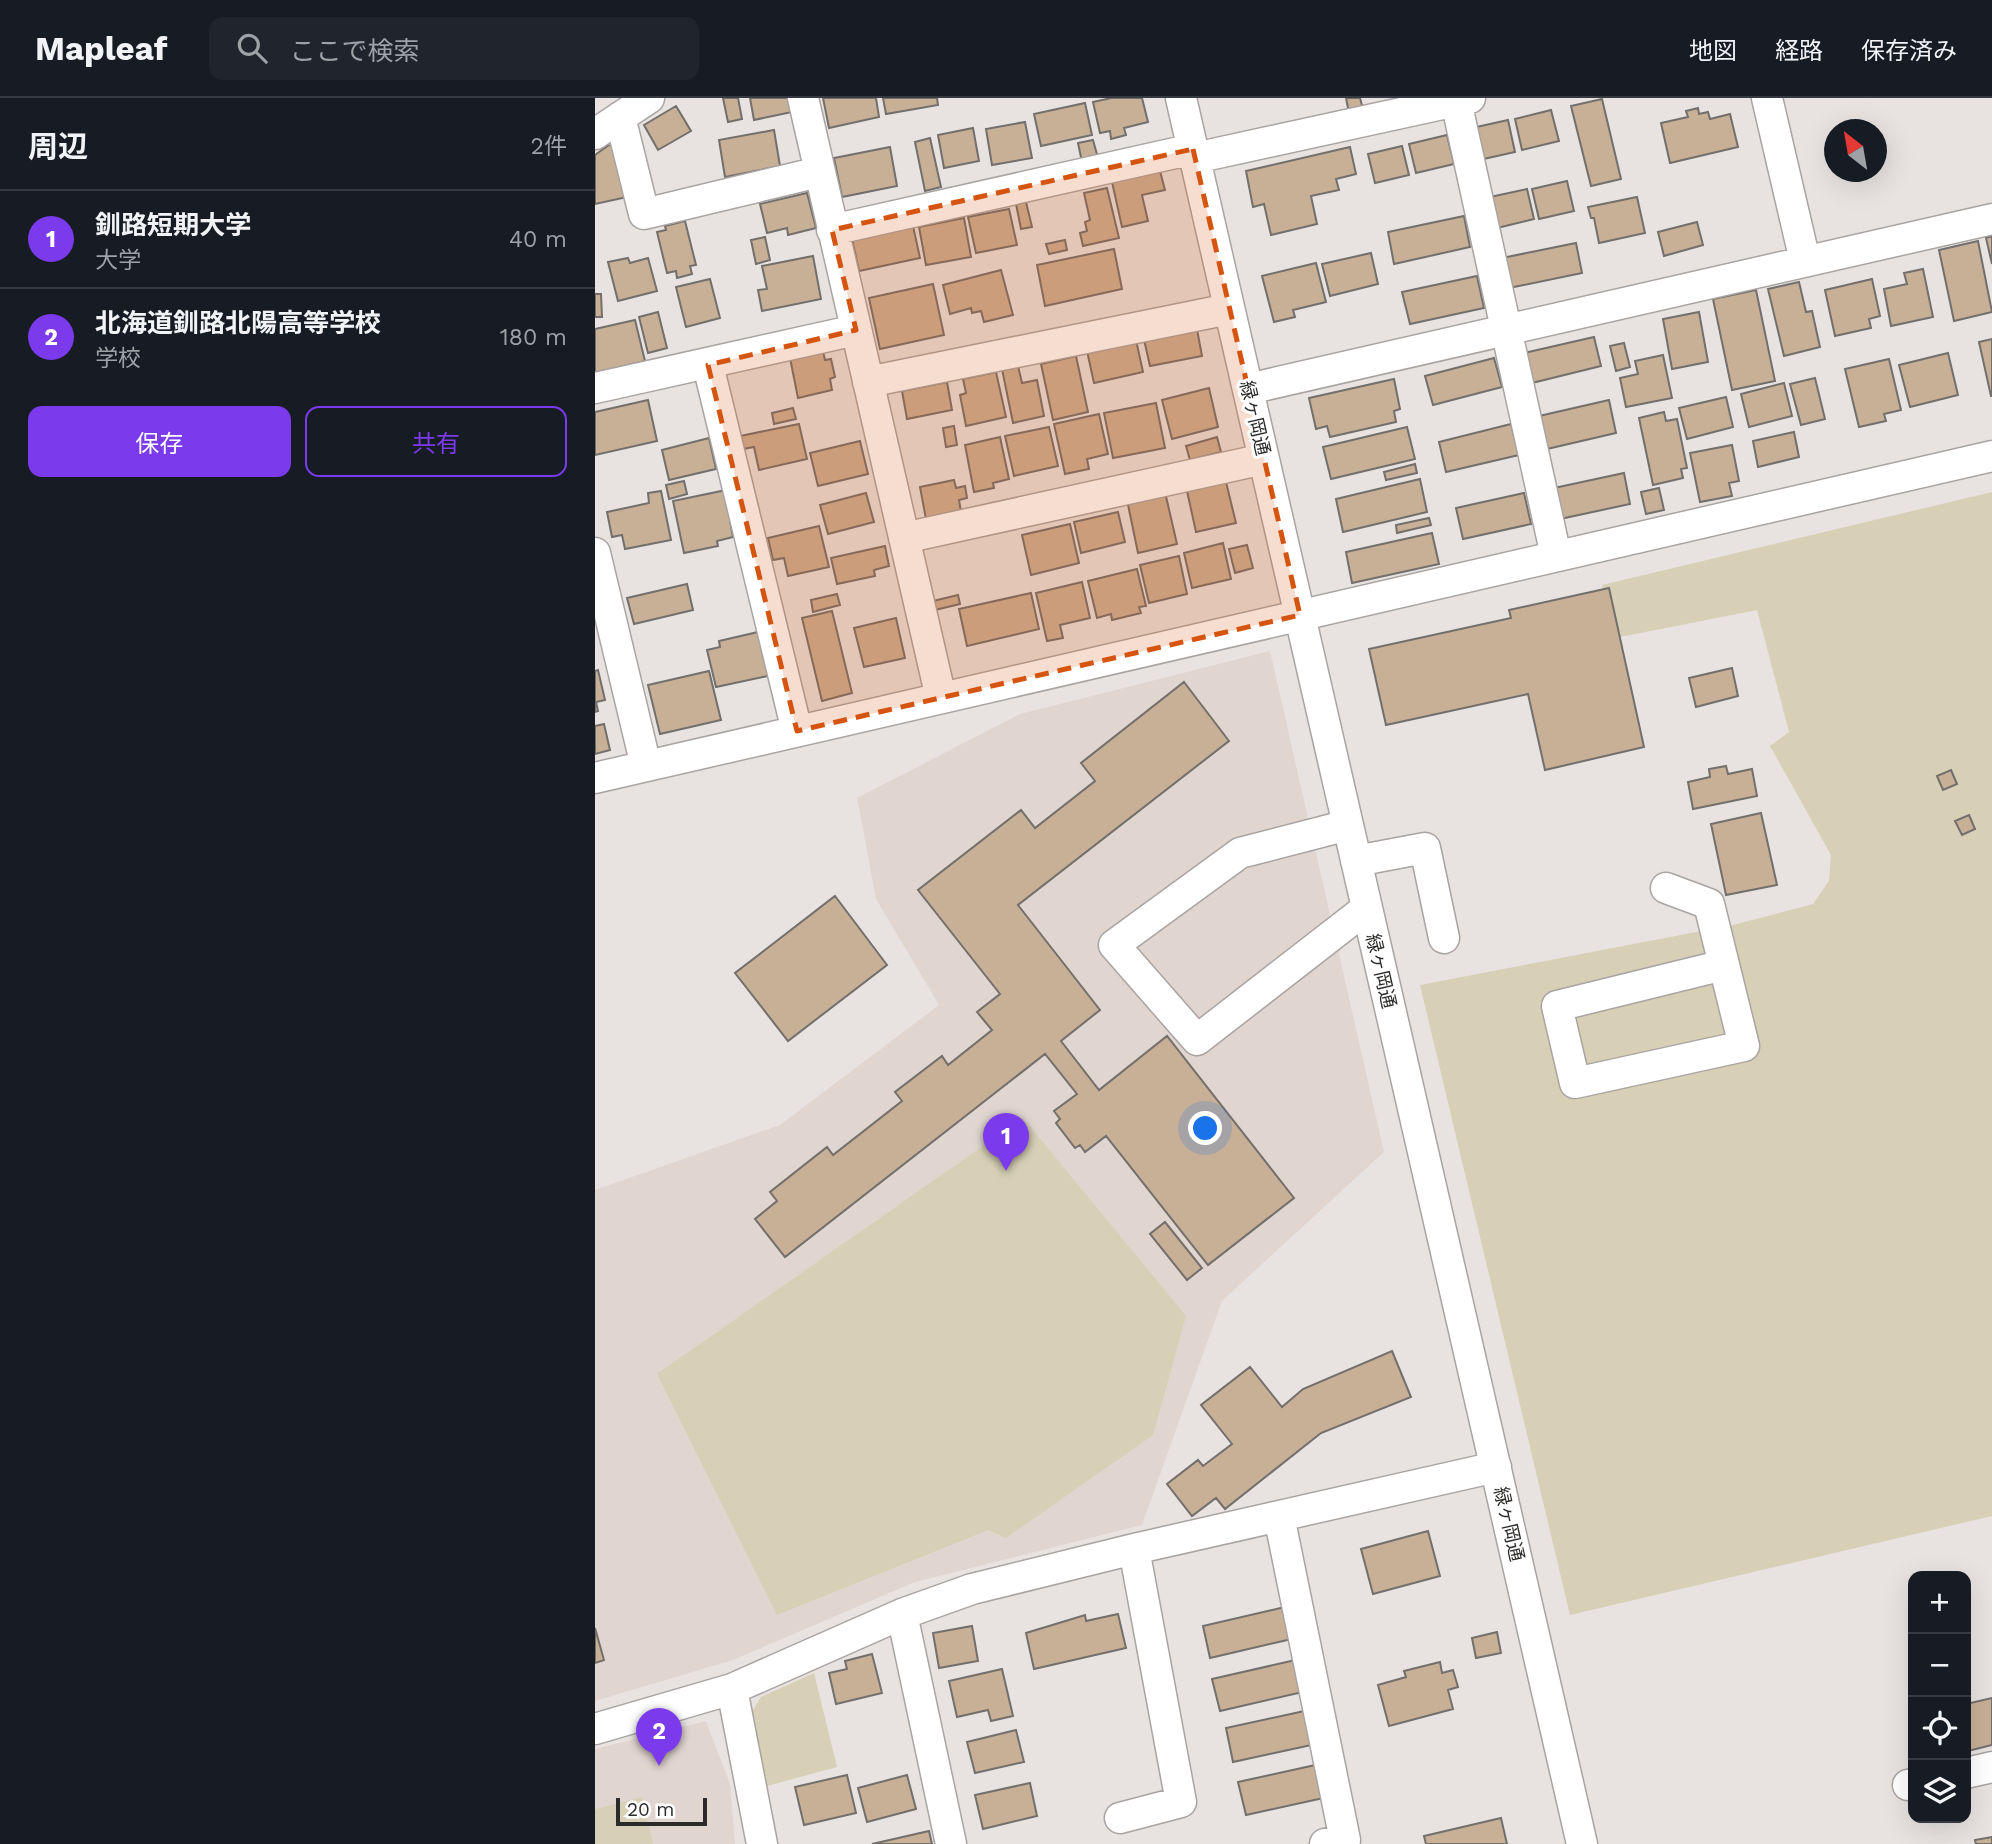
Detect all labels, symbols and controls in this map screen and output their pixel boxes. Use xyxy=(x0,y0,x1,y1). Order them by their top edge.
search box xyxy=(209,17,699,80)
text: Mapleaf xyxy=(35,29,167,68)
icon: search xyxy=(233,29,271,67)
text: ここで検索 xyxy=(289,36,419,66)
text: 地図 xyxy=(1689,37,1737,65)
text: 経路 xyxy=(1775,37,1823,65)
text: 保存済み xyxy=(1861,37,1957,65)
north arrow xyxy=(1824,119,1887,182)
text: 周辺 xyxy=(28,129,88,164)
text: 2件 xyxy=(531,133,567,160)
text: 釧路短期大学 xyxy=(95,210,251,240)
text: 1 xyxy=(46,226,56,253)
text: 40 m xyxy=(509,226,567,253)
text: 大学 xyxy=(95,247,141,274)
text: 北海道釧路北陽高等学校 xyxy=(95,308,381,338)
text: 2 xyxy=(44,324,58,351)
text: 180 m xyxy=(500,324,567,351)
text: 学校 xyxy=(95,345,141,372)
street label: 緑ヶ岡通 xyxy=(1235,378,1275,458)
button: 保存 xyxy=(28,406,291,477)
button: 共有 xyxy=(305,406,567,477)
street label: 緑ヶ岡通 xyxy=(1361,931,1401,1011)
your location xyxy=(1188,1111,1222,1145)
pin: 1 xyxy=(983,1113,1029,1171)
street label: 緑ヶ岡通 xyxy=(1489,1484,1529,1564)
map controls xyxy=(1908,1571,1971,1823)
button: + xyxy=(1908,1571,1971,1634)
button: − xyxy=(1908,1634,1971,1697)
button: locate xyxy=(1908,1697,1971,1760)
pin: 2 xyxy=(636,1708,682,1766)
button: layers xyxy=(1908,1760,1971,1823)
scale bar xyxy=(616,1795,707,1827)
text: 20 m xyxy=(627,1798,674,1821)

